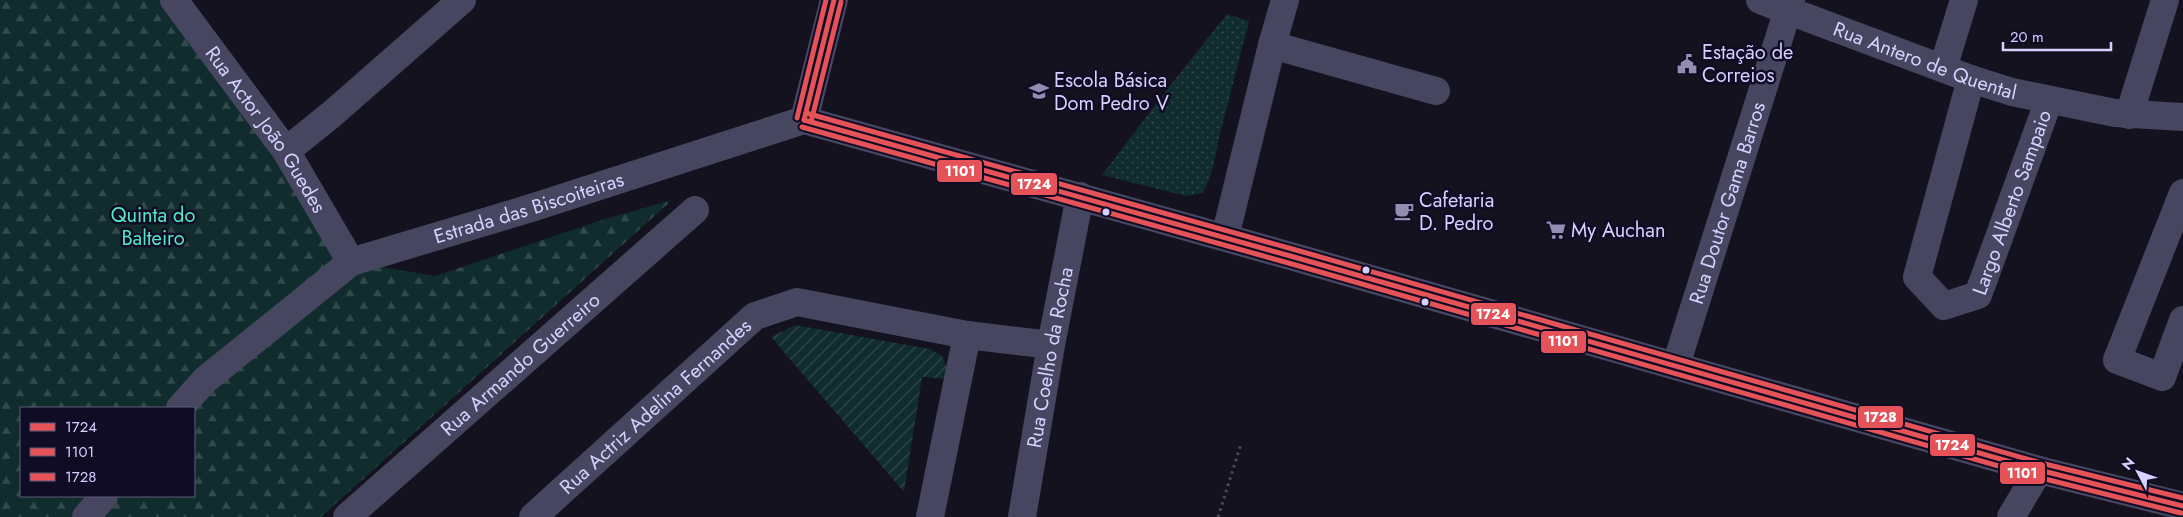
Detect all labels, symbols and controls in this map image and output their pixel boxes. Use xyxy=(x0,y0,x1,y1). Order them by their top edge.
street label: Rua Antero de Quental xyxy=(1829,14,2019,107)
scale bar xyxy=(2003,20,2110,52)
text: 20 m xyxy=(2010,26,2044,48)
place label: Estação de Correios xyxy=(1702,38,1793,90)
street label: Rua Actor João Guedes xyxy=(198,40,334,218)
public building icon: Estação de Correios xyxy=(1676,53,1698,75)
place label: Escola Básica Dom Pedro V xyxy=(1054,66,1170,118)
school or university icon: Escola Básica Dom Pedro V xyxy=(1028,80,1050,102)
street label: Rua Doutor Gama Barros xyxy=(1682,98,1773,308)
street label: Largo Alberto Sampaio xyxy=(1965,106,2059,299)
line badge: 1101 xyxy=(936,159,983,183)
text: 1101 xyxy=(945,161,975,181)
street label: Estrada das Biscoiteiras xyxy=(430,165,627,251)
line badge: 1724 xyxy=(1010,172,1058,196)
text: 1724 xyxy=(1017,174,1051,194)
place label: Cafetaria D. Pedro xyxy=(1419,186,1494,238)
cafe icon: Cafetaria D. Pedro xyxy=(1393,200,1415,222)
park label: Quinta do Balteiro xyxy=(111,201,195,253)
unlabelled marker xyxy=(1101,207,1111,217)
place label: My Auchan xyxy=(1571,216,1665,245)
supermarket icon: My Auchan xyxy=(1545,219,1567,241)
street label: Rua Coelho da Rocha xyxy=(1019,265,1080,450)
unlabelled marker xyxy=(1361,265,1371,275)
street label: Rua Armando Guerreiro xyxy=(434,286,606,443)
unlabelled marker xyxy=(1420,297,1430,307)
line badge: 1724 xyxy=(1470,302,1517,326)
text: 1724 xyxy=(1476,304,1510,324)
street label: Rua Actriz Adelina Fernandes xyxy=(553,312,758,501)
line badge: 1101 xyxy=(1540,330,1587,354)
text: 1101 xyxy=(1548,331,1578,351)
line badge: 1728 xyxy=(1857,405,1904,429)
legend xyxy=(20,407,195,497)
text: 1728 xyxy=(1863,407,1897,427)
text: 1724 xyxy=(65,416,97,438)
line badge: 1724 xyxy=(1929,433,1976,457)
text: 1724 xyxy=(1935,435,1969,455)
text: 1101 xyxy=(65,441,94,463)
north arrow xyxy=(2113,447,2163,497)
text: N xyxy=(2117,453,2139,474)
line badge: 1101 xyxy=(1999,461,2046,485)
text: 1101 xyxy=(2007,463,2037,483)
text: 1728 xyxy=(65,466,96,488)

